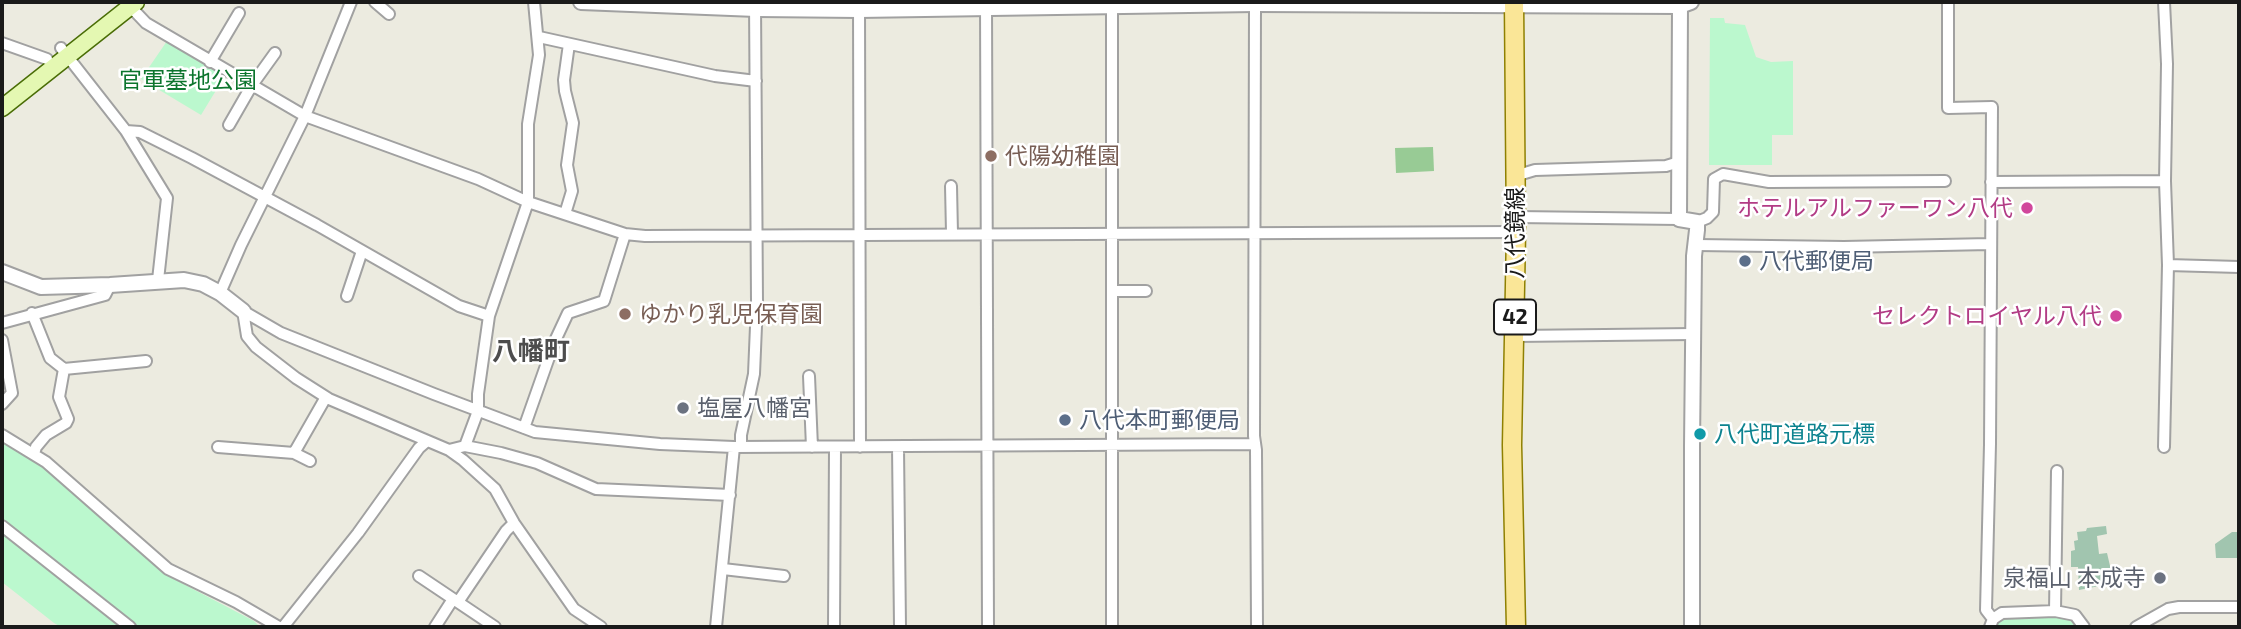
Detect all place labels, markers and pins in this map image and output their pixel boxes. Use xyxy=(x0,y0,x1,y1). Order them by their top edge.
place label: 代陽幼稚園 xyxy=(1005,142,1120,170)
marker: 代陽幼稚園 xyxy=(983,148,999,164)
place label: ホテルアルファーワン八代 xyxy=(1737,194,2013,222)
marker: ホテルアルファーワン八代 xyxy=(2019,200,2035,216)
place label: 八代郵便局 xyxy=(1759,247,1874,275)
marker: 八代郵便局 xyxy=(1737,253,1753,269)
place label: ゆかり乳児保育園 xyxy=(639,300,823,328)
place label: セレクトロイヤル八代 xyxy=(1872,302,2102,330)
marker: ゆかり乳児保育園 xyxy=(617,306,633,322)
marker: セレクトロイヤル八代 xyxy=(2108,308,2124,324)
place label: 塩屋八幡宮 xyxy=(697,394,812,422)
marker: 塩屋八幡宮 xyxy=(675,400,691,416)
place label: 八代本町郵便局 xyxy=(1079,406,1240,434)
marker: 八代本町郵便局 xyxy=(1057,412,1073,428)
place label: 八代町道路元標 xyxy=(1714,420,1875,448)
marker: 八代町道路元標 xyxy=(1692,426,1708,442)
place label: 泉福山 本成寺 xyxy=(2003,564,2146,592)
marker: 泉福山 本成寺 xyxy=(2152,570,2168,586)

